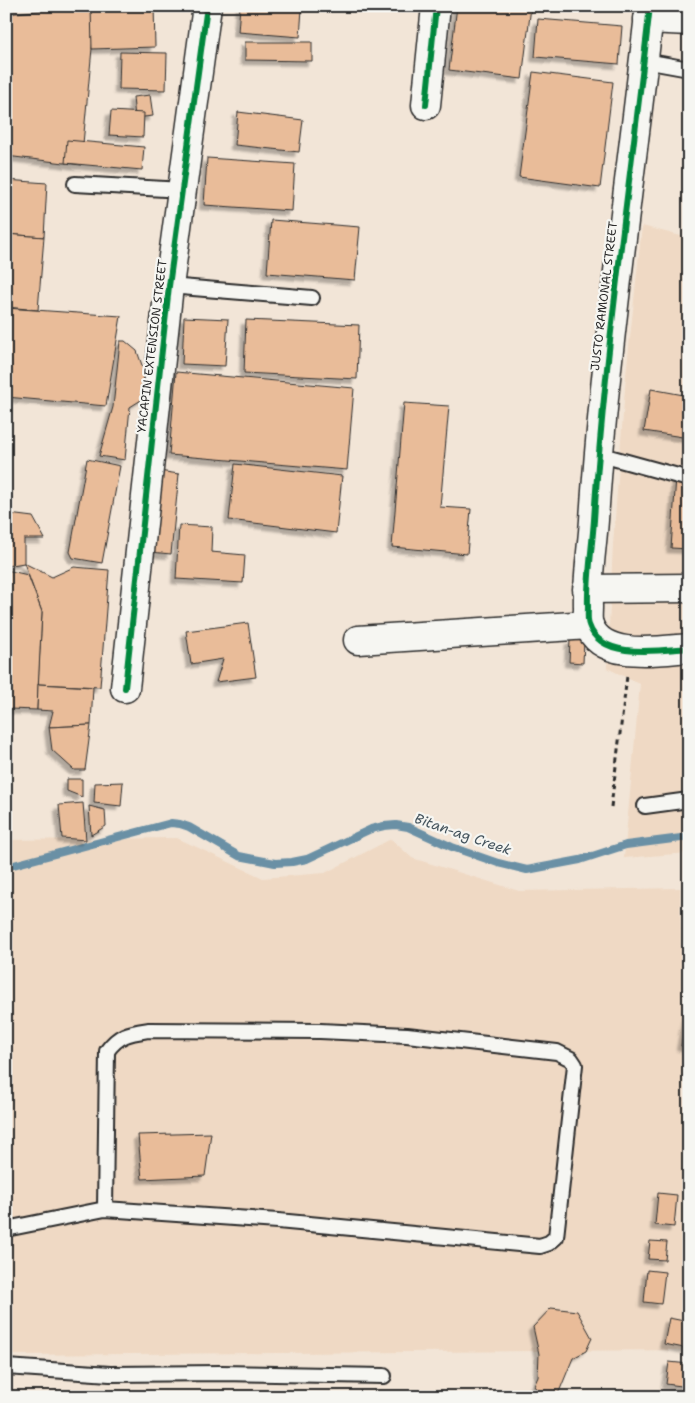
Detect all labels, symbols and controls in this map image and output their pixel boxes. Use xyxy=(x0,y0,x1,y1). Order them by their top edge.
street label: JUSTO RAMONAL STREET xyxy=(587,220,621,372)
street label: YACAPIN EXTENSION STREET xyxy=(133,258,171,434)
water label: Bitan-ag Creek xyxy=(412,809,514,859)

